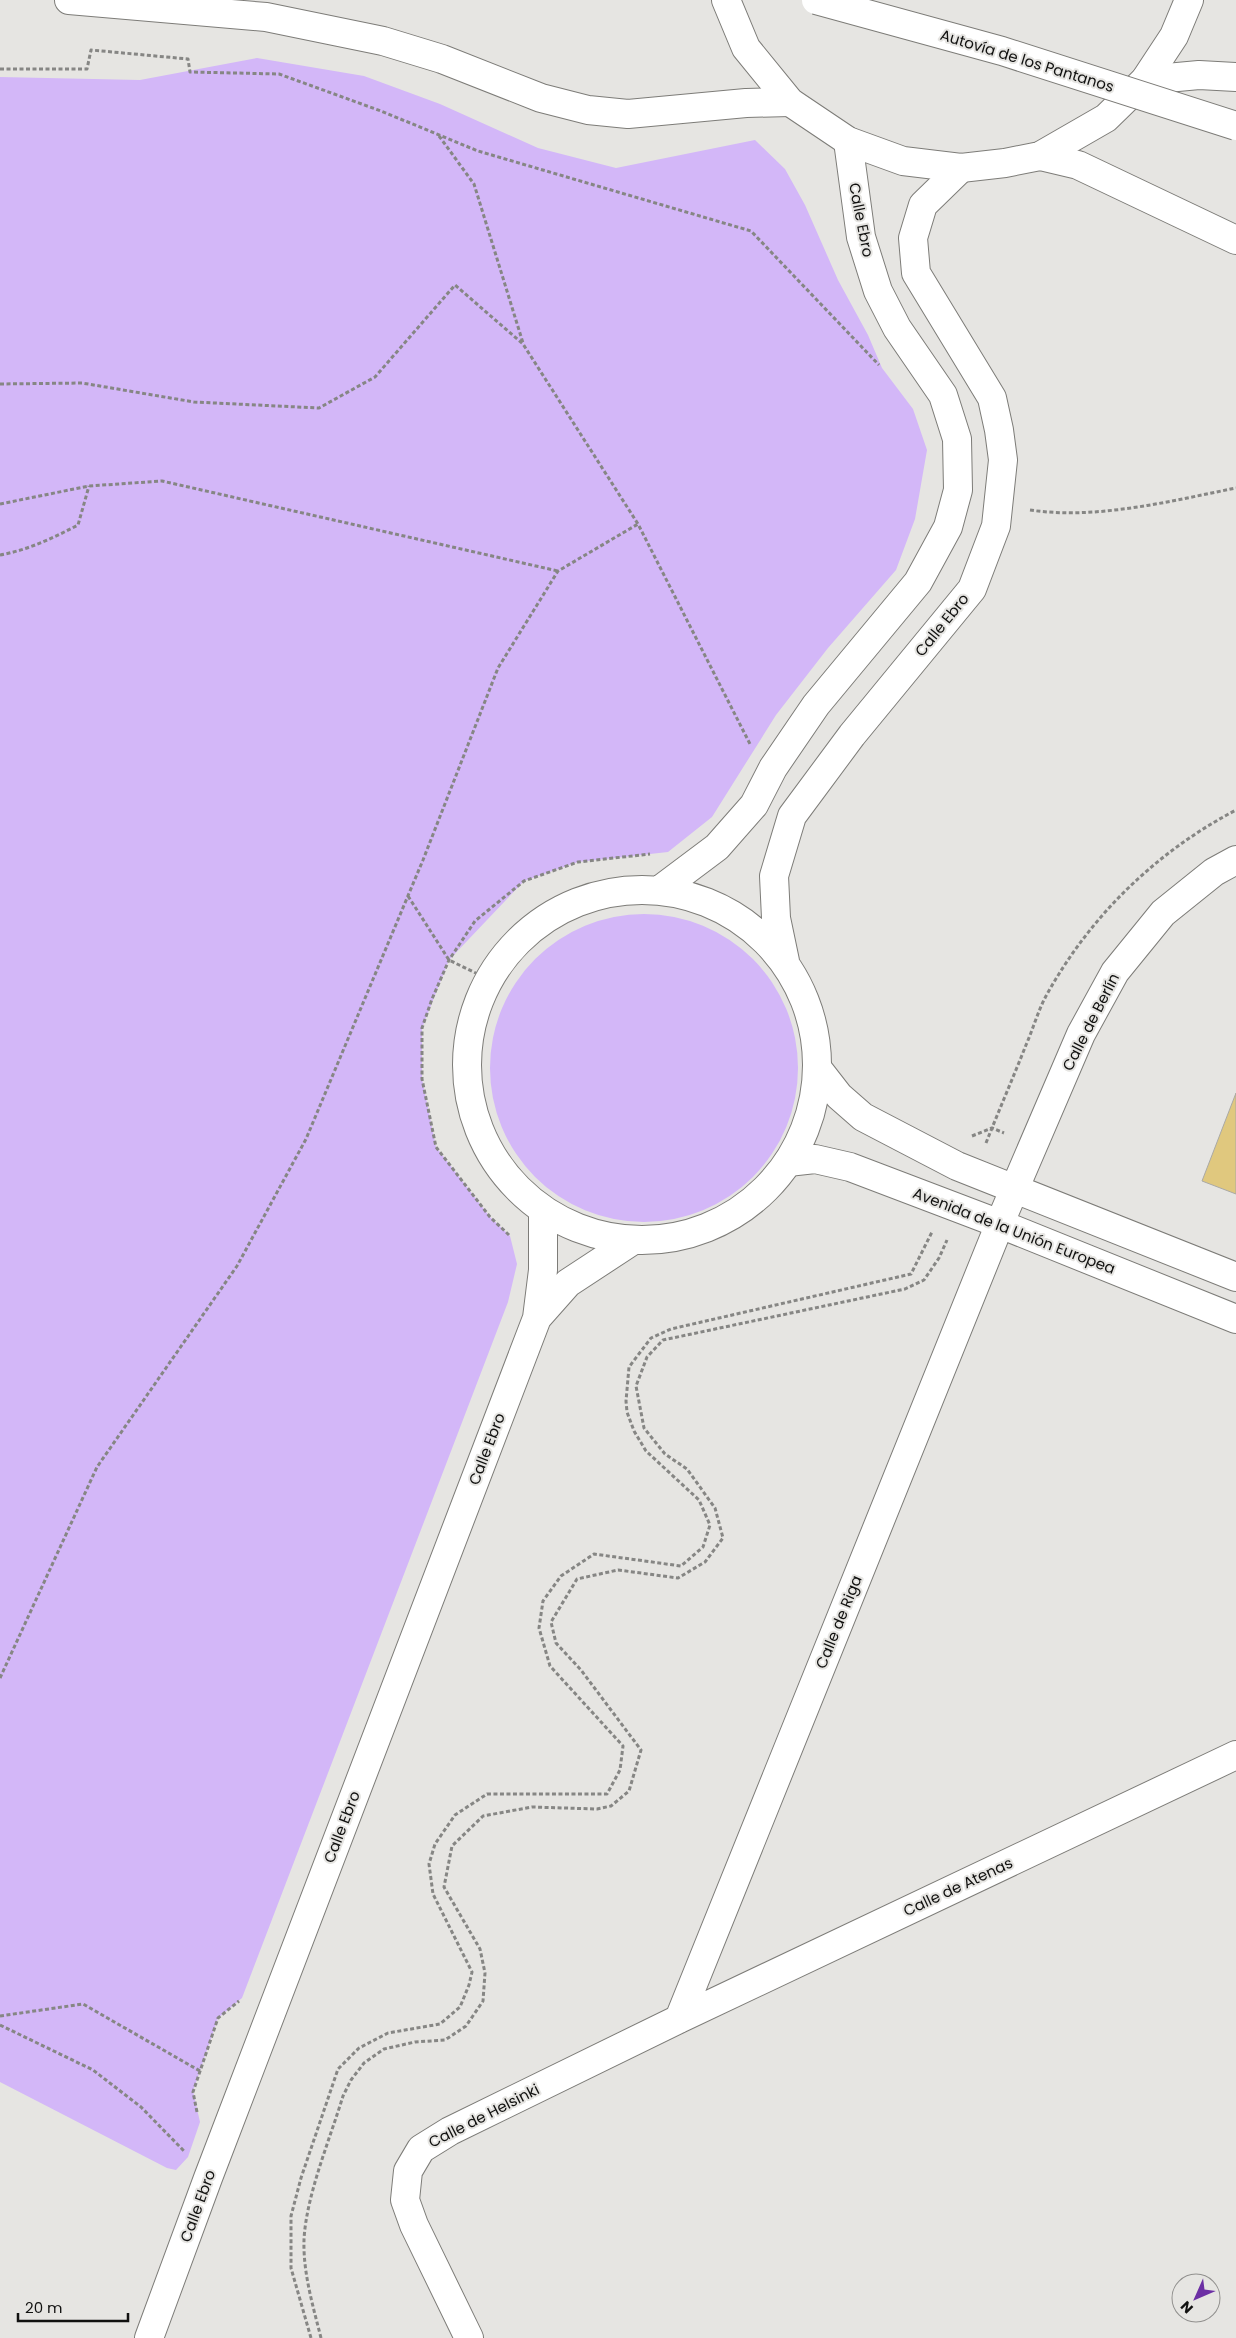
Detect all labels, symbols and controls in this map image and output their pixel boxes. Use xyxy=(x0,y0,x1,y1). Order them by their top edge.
street label: Autovía de los Pantanos xyxy=(938,24,1117,97)
street label: Calle Ebro xyxy=(844,181,879,259)
street label: Calle Ebro xyxy=(910,589,974,661)
street label: Calle de Berlín xyxy=(1057,969,1124,1074)
street label: Avenida de la Unión Europea xyxy=(910,1182,1118,1279)
street label: Calle Ebro xyxy=(463,1410,510,1488)
street label: Calle de Riga xyxy=(810,1572,867,1672)
street label: Calle Ebro xyxy=(318,1788,365,1866)
street label: Calle de Atenas xyxy=(900,1852,1016,1921)
street label: Calle de Helsinki xyxy=(425,2079,543,2153)
street label: Calle Ebro xyxy=(175,2167,220,2245)
north arrow xyxy=(1171,2273,1221,2323)
scale bar xyxy=(18,2290,128,2322)
text: N xyxy=(1176,2296,1198,2318)
text: 20 m xyxy=(25,2297,63,2318)

